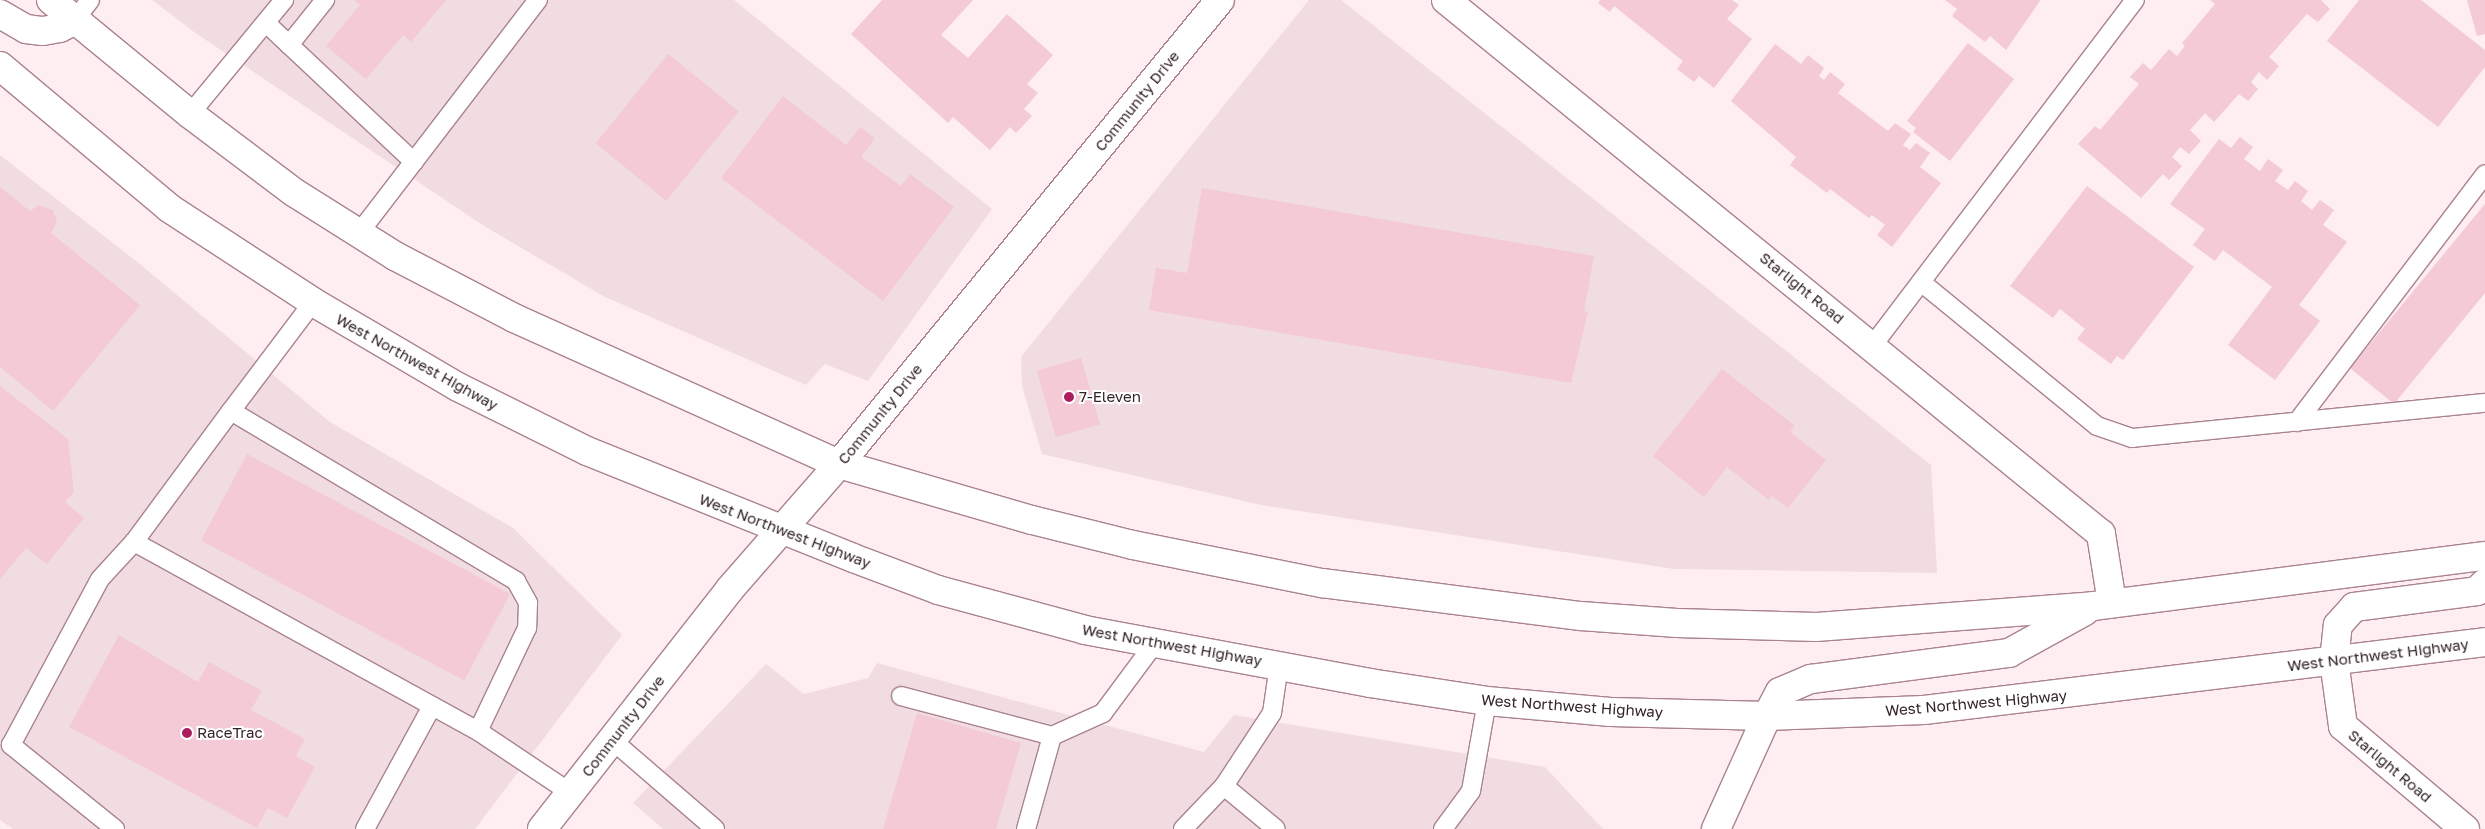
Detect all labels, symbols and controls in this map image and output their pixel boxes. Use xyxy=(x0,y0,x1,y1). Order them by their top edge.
street label: Community Drive xyxy=(1091,47,1183,155)
street label: Starlight Road xyxy=(1756,249,1848,327)
street label: West Northwest Highway xyxy=(333,310,501,414)
street label: Community Drive xyxy=(834,360,926,468)
place label: 7-Eleven xyxy=(1079,388,1141,406)
marker: 7-Eleven xyxy=(1063,391,1075,403)
street label: West Northwest Highway xyxy=(697,490,873,572)
street label: West Northwest Highway xyxy=(1081,620,1263,670)
street label: West Northwest Highway xyxy=(2286,635,2470,675)
street label: Community Drive xyxy=(578,672,668,780)
street label: West Northwest Highway xyxy=(1884,686,2068,720)
street label: West Northwest Highway xyxy=(1480,691,1664,721)
place label: RaceTrac xyxy=(197,724,263,742)
street label: Starlight Road xyxy=(2345,726,2435,806)
marker: RaceTrac xyxy=(181,727,193,739)

